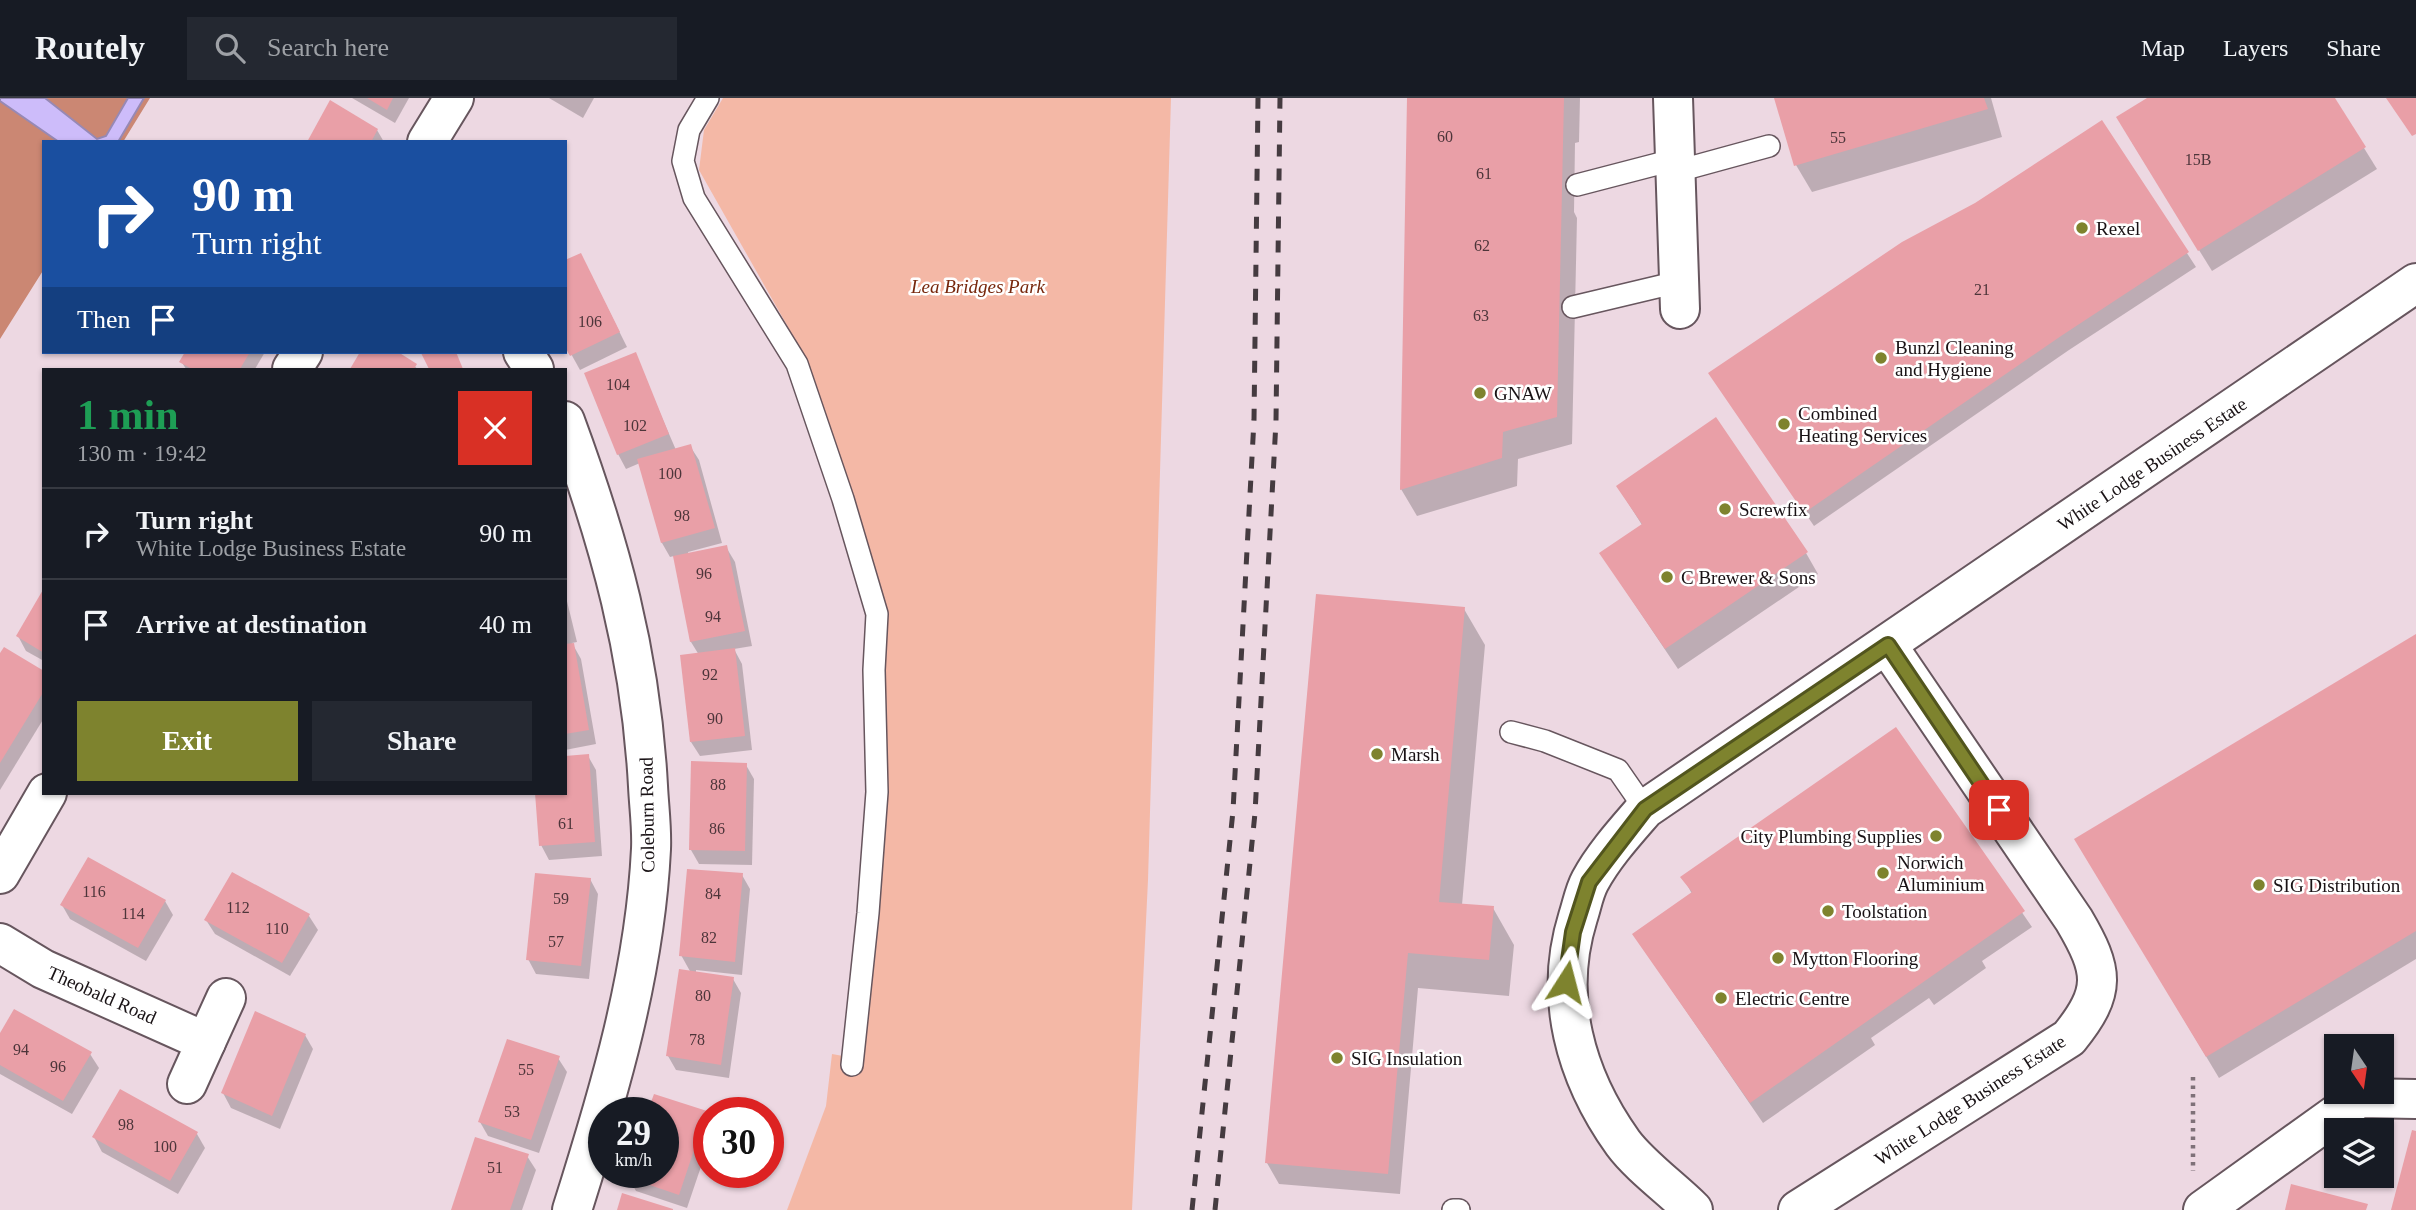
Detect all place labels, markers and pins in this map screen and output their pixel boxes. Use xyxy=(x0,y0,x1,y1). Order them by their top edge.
place label: Rexel xyxy=(2096,218,2140,239)
marker: Rexel xyxy=(2074,220,2090,236)
place label: Bunzl Cleaning and Hygiene xyxy=(1895,337,2014,380)
marker: Bunzl Cleaning and Hygiene xyxy=(1873,350,1889,366)
place label: GNAW xyxy=(1494,383,1552,404)
marker: GNAW xyxy=(1472,385,1488,401)
place label: Combined Heating Services xyxy=(1798,403,1927,446)
marker: Combined Heating Services xyxy=(1776,416,1792,432)
place label: Screwfix xyxy=(1739,499,1808,520)
marker: Screwfix xyxy=(1717,501,1733,517)
place label: C Brewer & Sons xyxy=(1681,567,1816,588)
marker: C Brewer & Sons xyxy=(1659,569,1675,585)
place label: Marsh xyxy=(1391,744,1440,765)
marker: Marsh xyxy=(1369,746,1385,762)
pin xyxy=(1969,780,2029,840)
place label: City Plumbing Supplies xyxy=(1740,826,1922,847)
marker: City Plumbing Supplies xyxy=(1928,828,1944,844)
place label: Norwich Aluminium xyxy=(1897,852,1985,895)
marker: Norwich Aluminium xyxy=(1875,865,1891,881)
place label: SIG Distribution xyxy=(2273,875,2401,896)
marker: SIG Distribution xyxy=(2251,877,2267,893)
place label: Toolstation xyxy=(1842,901,1928,922)
marker: Toolstation xyxy=(1820,903,1836,919)
place label: Mytton Flooring xyxy=(1792,948,1919,969)
marker: Mytton Flooring xyxy=(1770,950,1786,966)
place label: Electric Centre xyxy=(1735,988,1849,1009)
marker: Electric Centre xyxy=(1713,990,1729,1006)
place label: SIG Insulation xyxy=(1351,1048,1463,1069)
marker: SIG Insulation xyxy=(1329,1050,1345,1066)

